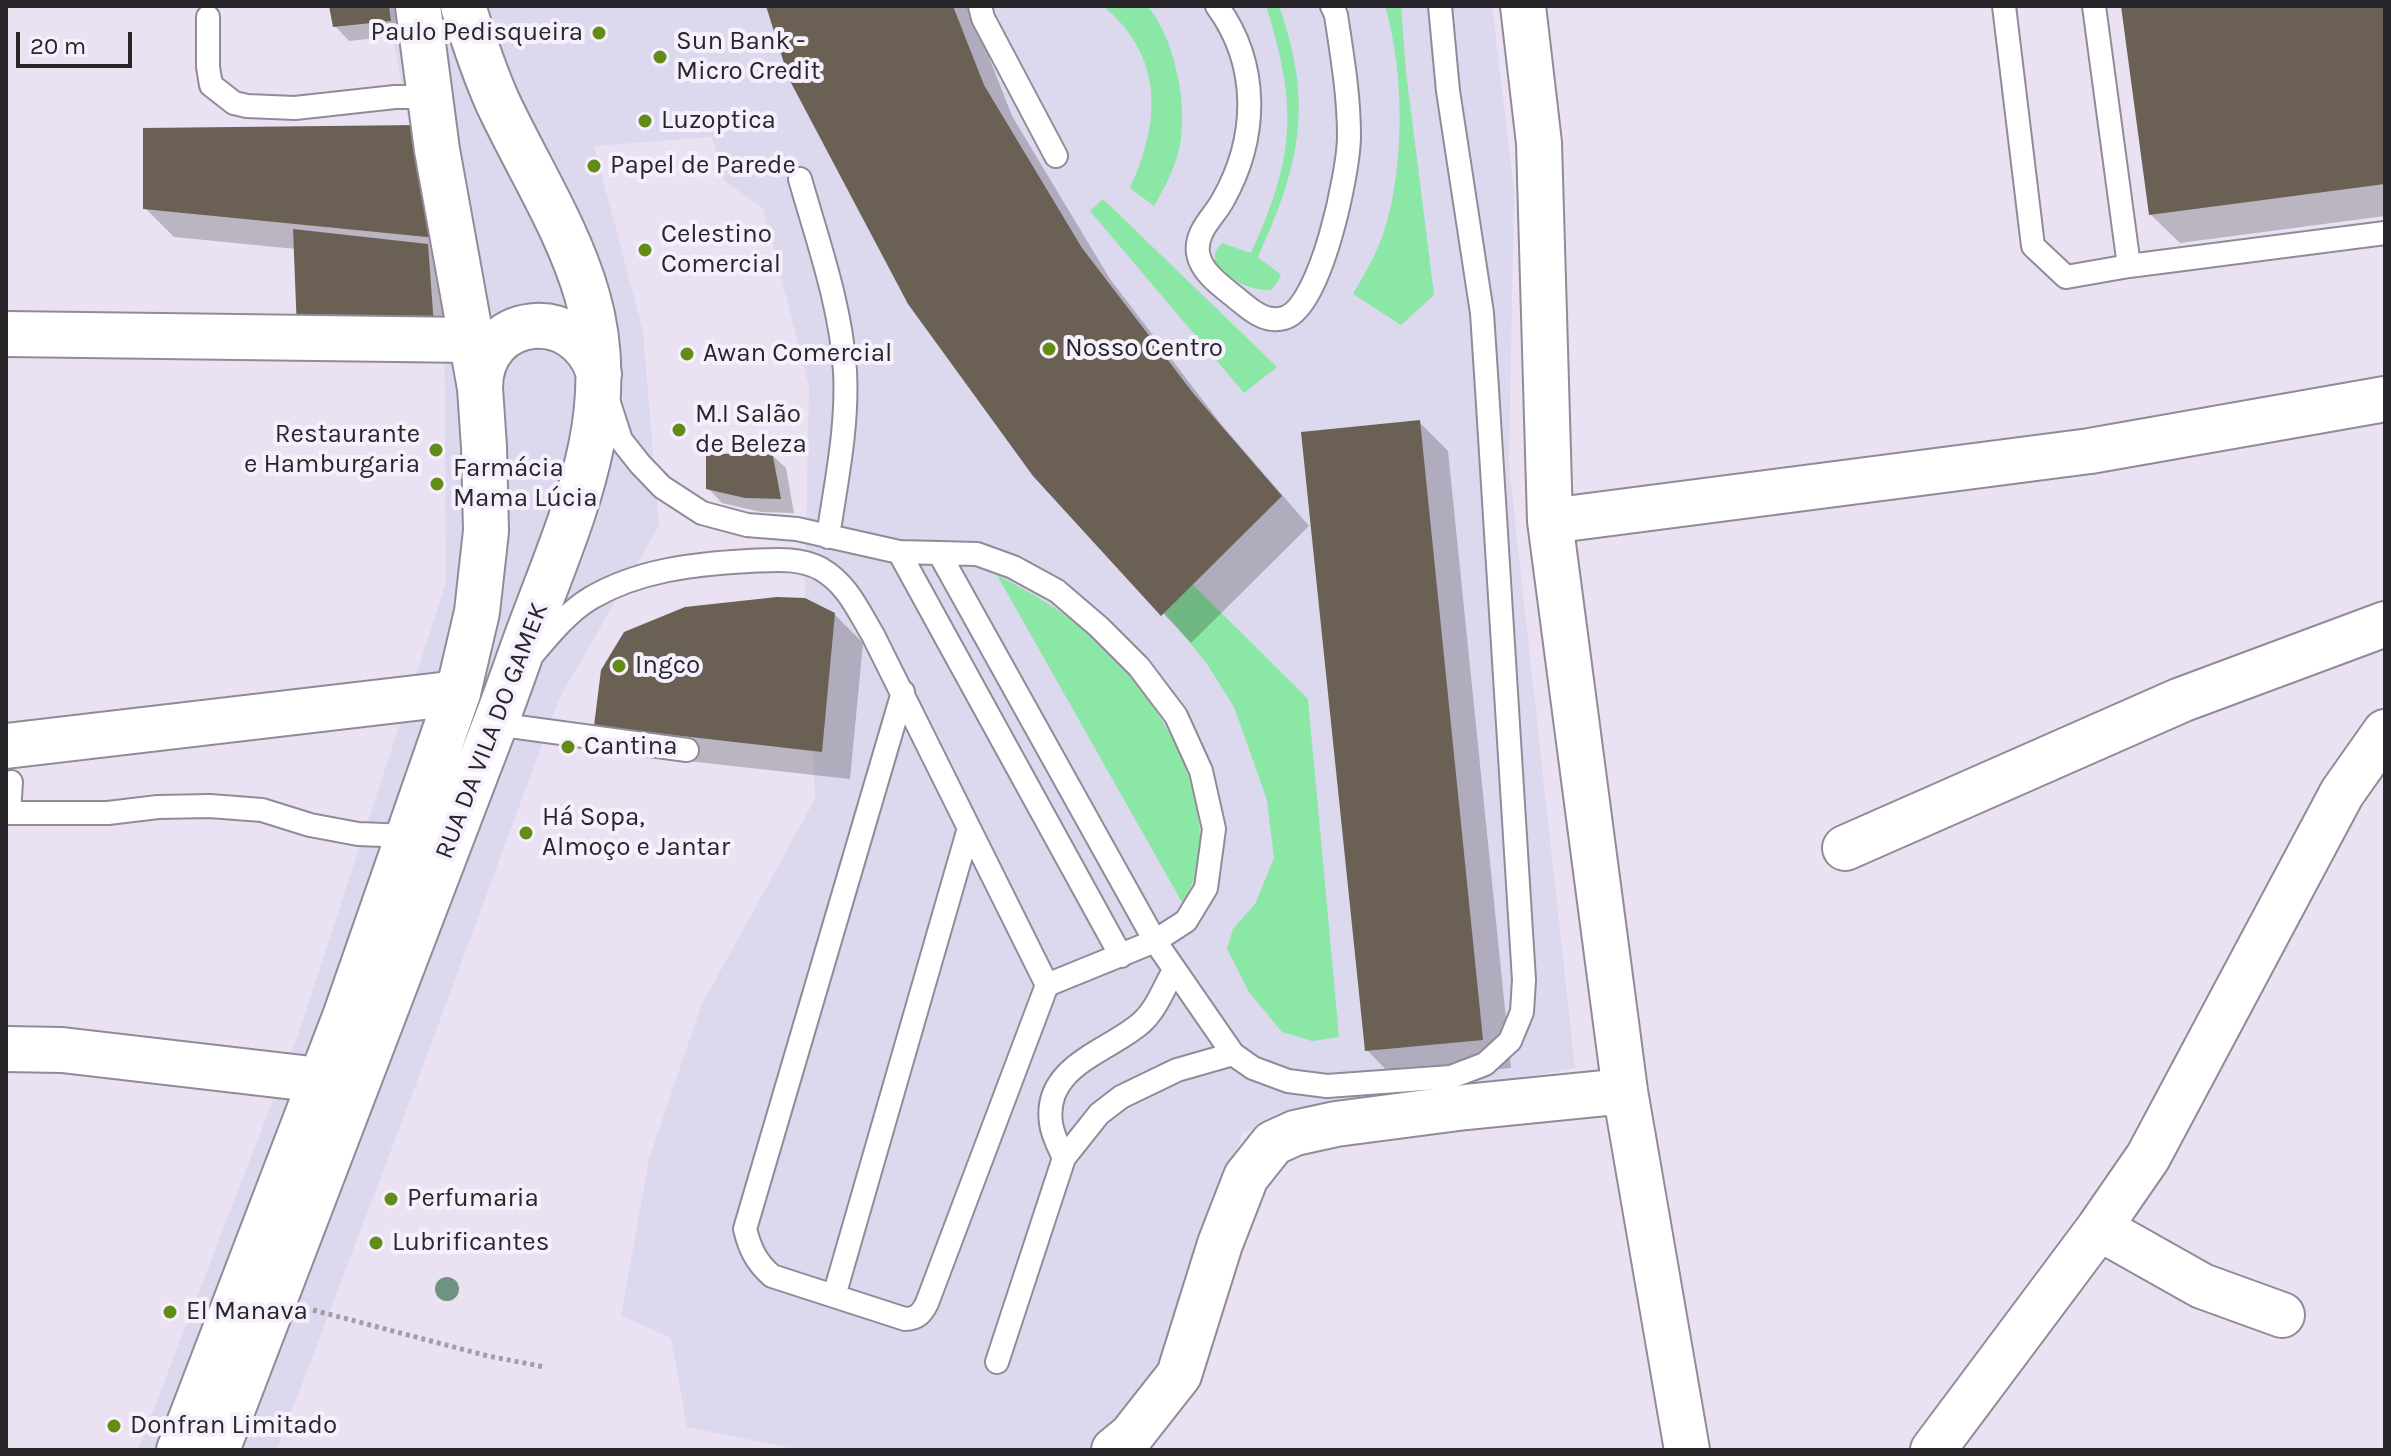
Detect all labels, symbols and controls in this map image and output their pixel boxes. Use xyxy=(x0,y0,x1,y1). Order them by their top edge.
scale bar xyxy=(20,16,136,66)
place label: Paulo Pedisqueira xyxy=(371,17,583,49)
marker: Paulo Pedisqueira xyxy=(590,24,608,42)
place label: Sun Bank - Micro Credit xyxy=(676,26,821,88)
text: 20 m xyxy=(30,32,86,60)
marker: Sun Bank - Micro Credit xyxy=(651,48,669,66)
place label: Luzoptica xyxy=(661,105,776,137)
marker: Luzoptica xyxy=(636,112,654,130)
place label: Papel de Parede xyxy=(610,150,796,182)
marker: Papel de Parede xyxy=(585,157,603,175)
place label: Celestino Comercial xyxy=(661,219,781,280)
marker: Celestino Comercial xyxy=(636,241,654,259)
place label: Nosso Centro xyxy=(1065,333,1223,365)
place label: Awan Comercial xyxy=(703,338,892,370)
marker: Nosso Centro xyxy=(1040,340,1058,358)
marker: Awan Comercial xyxy=(678,345,696,363)
place label: M.I Salão de Beleza xyxy=(695,399,807,460)
place label: Restaurante e Hamburgaria xyxy=(244,419,420,480)
marker: M.I Salão de Beleza xyxy=(670,421,688,439)
marker: Restaurante e Hamburgaria xyxy=(427,441,445,459)
place label: Farmácia Mama Lúcia xyxy=(453,453,598,514)
marker: Farmácia Mama Lúcia xyxy=(428,475,446,493)
street label: RUA DA VILA DO GAMEK xyxy=(429,599,555,863)
place label: Ingco xyxy=(635,650,700,682)
marker: Ingco xyxy=(610,657,628,675)
place label: Cantina xyxy=(584,731,677,763)
marker: Cantina xyxy=(559,738,577,756)
place label: Há Sopa, Almoço e Jantar xyxy=(542,802,730,864)
marker: Há Sopa, Almoço e Jantar xyxy=(517,824,535,842)
place label: Perfumaria xyxy=(407,1183,539,1215)
marker: Perfumaria xyxy=(382,1190,400,1208)
place label: Lubrificantes xyxy=(392,1227,549,1259)
marker: Lubrificantes xyxy=(367,1234,385,1252)
place label: El Manava xyxy=(186,1296,308,1328)
marker: El Manava xyxy=(161,1303,179,1321)
place label: Donfran Limitado xyxy=(130,1410,337,1442)
marker: Donfran Limitado xyxy=(105,1417,123,1435)

